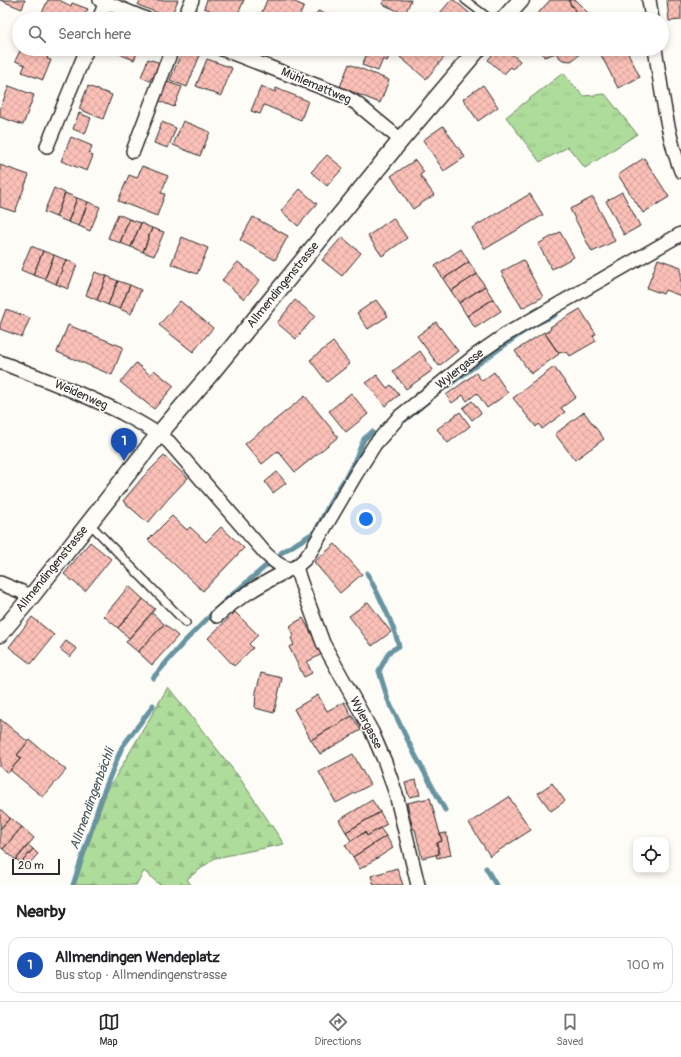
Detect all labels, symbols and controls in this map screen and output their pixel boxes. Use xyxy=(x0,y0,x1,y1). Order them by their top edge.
search box xyxy=(12,12,669,56)
icon: search xyxy=(26,23,48,45)
text: Search here xyxy=(58,25,131,44)
street label: Mühlemattweg xyxy=(279,64,353,108)
street label: Allmendingenstrasse xyxy=(244,239,322,331)
street label: Wylergasse xyxy=(433,346,487,392)
street label: Weidenweg xyxy=(52,377,110,413)
pin: 1 xyxy=(111,428,137,461)
your location xyxy=(356,509,376,529)
street label: Allmendingenstrasse xyxy=(13,523,91,615)
street label: Wylergasse xyxy=(346,694,386,752)
water label: Allmendingenbächli xyxy=(66,744,119,852)
map controls xyxy=(633,837,669,873)
button: locate xyxy=(633,837,669,873)
scale bar xyxy=(12,857,60,876)
text: 20 m xyxy=(18,859,44,872)
text: Nearby xyxy=(16,901,65,922)
text: Allmendingen Wendeplatz xyxy=(55,948,220,967)
text: 1 xyxy=(27,957,33,973)
text: 100 m xyxy=(627,957,664,973)
text: Bus stop · Allmendingenstrasse xyxy=(55,967,227,983)
tab: Map xyxy=(98,1011,120,1048)
tab: Directions xyxy=(315,1011,361,1048)
tab: Saved xyxy=(556,1011,583,1048)

